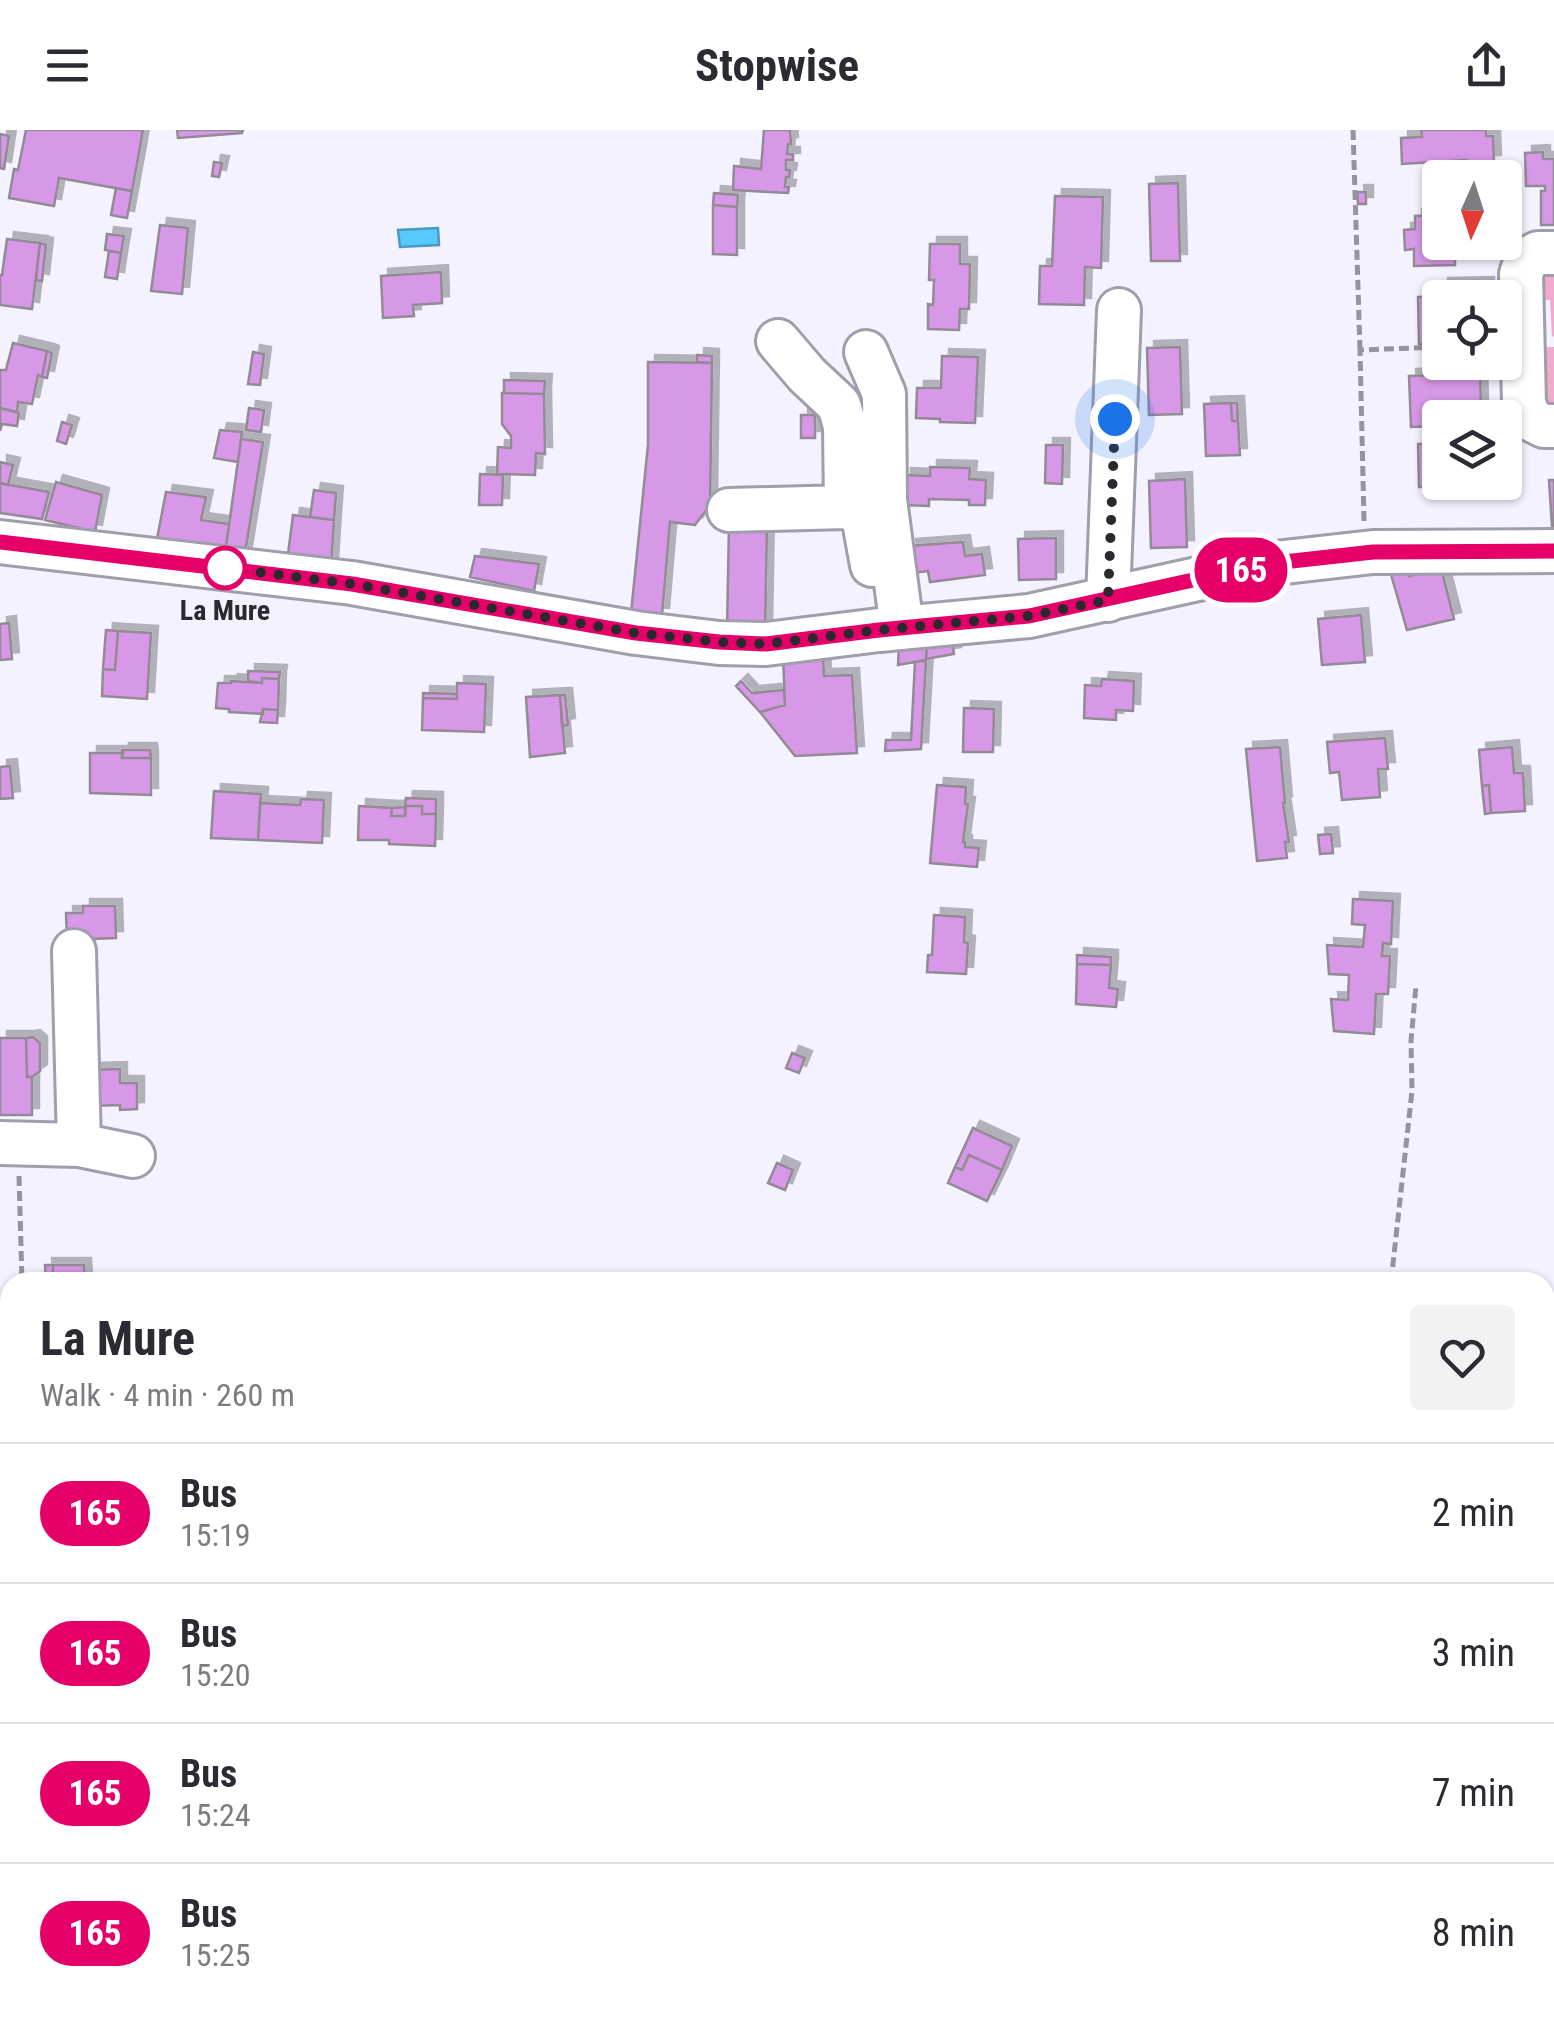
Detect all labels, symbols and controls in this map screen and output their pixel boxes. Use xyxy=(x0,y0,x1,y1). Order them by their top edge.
icon: menu xyxy=(40,38,95,93)
icon: share xyxy=(1459,38,1514,93)
text: Stopwise xyxy=(695,39,859,92)
north arrow xyxy=(1422,160,1522,260)
map controls xyxy=(1422,160,1522,500)
button: locate xyxy=(1422,280,1522,380)
your location xyxy=(1090,394,1140,444)
button: layers xyxy=(1422,400,1522,500)
line badge: 165 xyxy=(1184,538,1298,602)
marker: La Mure xyxy=(204,547,246,589)
text: 165 xyxy=(1214,550,1268,591)
place label: La Mure xyxy=(180,594,270,627)
button: heart xyxy=(1410,1305,1515,1410)
text: La Mure xyxy=(40,1310,195,1367)
text: Walk · 4 min · 260 m xyxy=(40,1376,295,1414)
text: Bus xyxy=(180,1472,237,1516)
text: 2 min xyxy=(1432,1491,1515,1535)
text: 165 xyxy=(68,1493,122,1534)
text: 15:19 xyxy=(180,1516,251,1554)
text: Bus xyxy=(180,1612,237,1656)
text: 3 min xyxy=(1432,1631,1515,1675)
text: 165 xyxy=(68,1633,122,1674)
text: 15:20 xyxy=(180,1656,251,1694)
text: Bus xyxy=(180,1752,237,1796)
text: 7 min xyxy=(1432,1771,1515,1815)
text: 165 xyxy=(68,1773,122,1814)
text: 15:24 xyxy=(180,1796,251,1834)
text: Bus xyxy=(180,1892,237,1936)
text: 8 min xyxy=(1432,1911,1515,1955)
text: 165 xyxy=(68,1913,122,1954)
text: 15:25 xyxy=(180,1936,251,1974)

